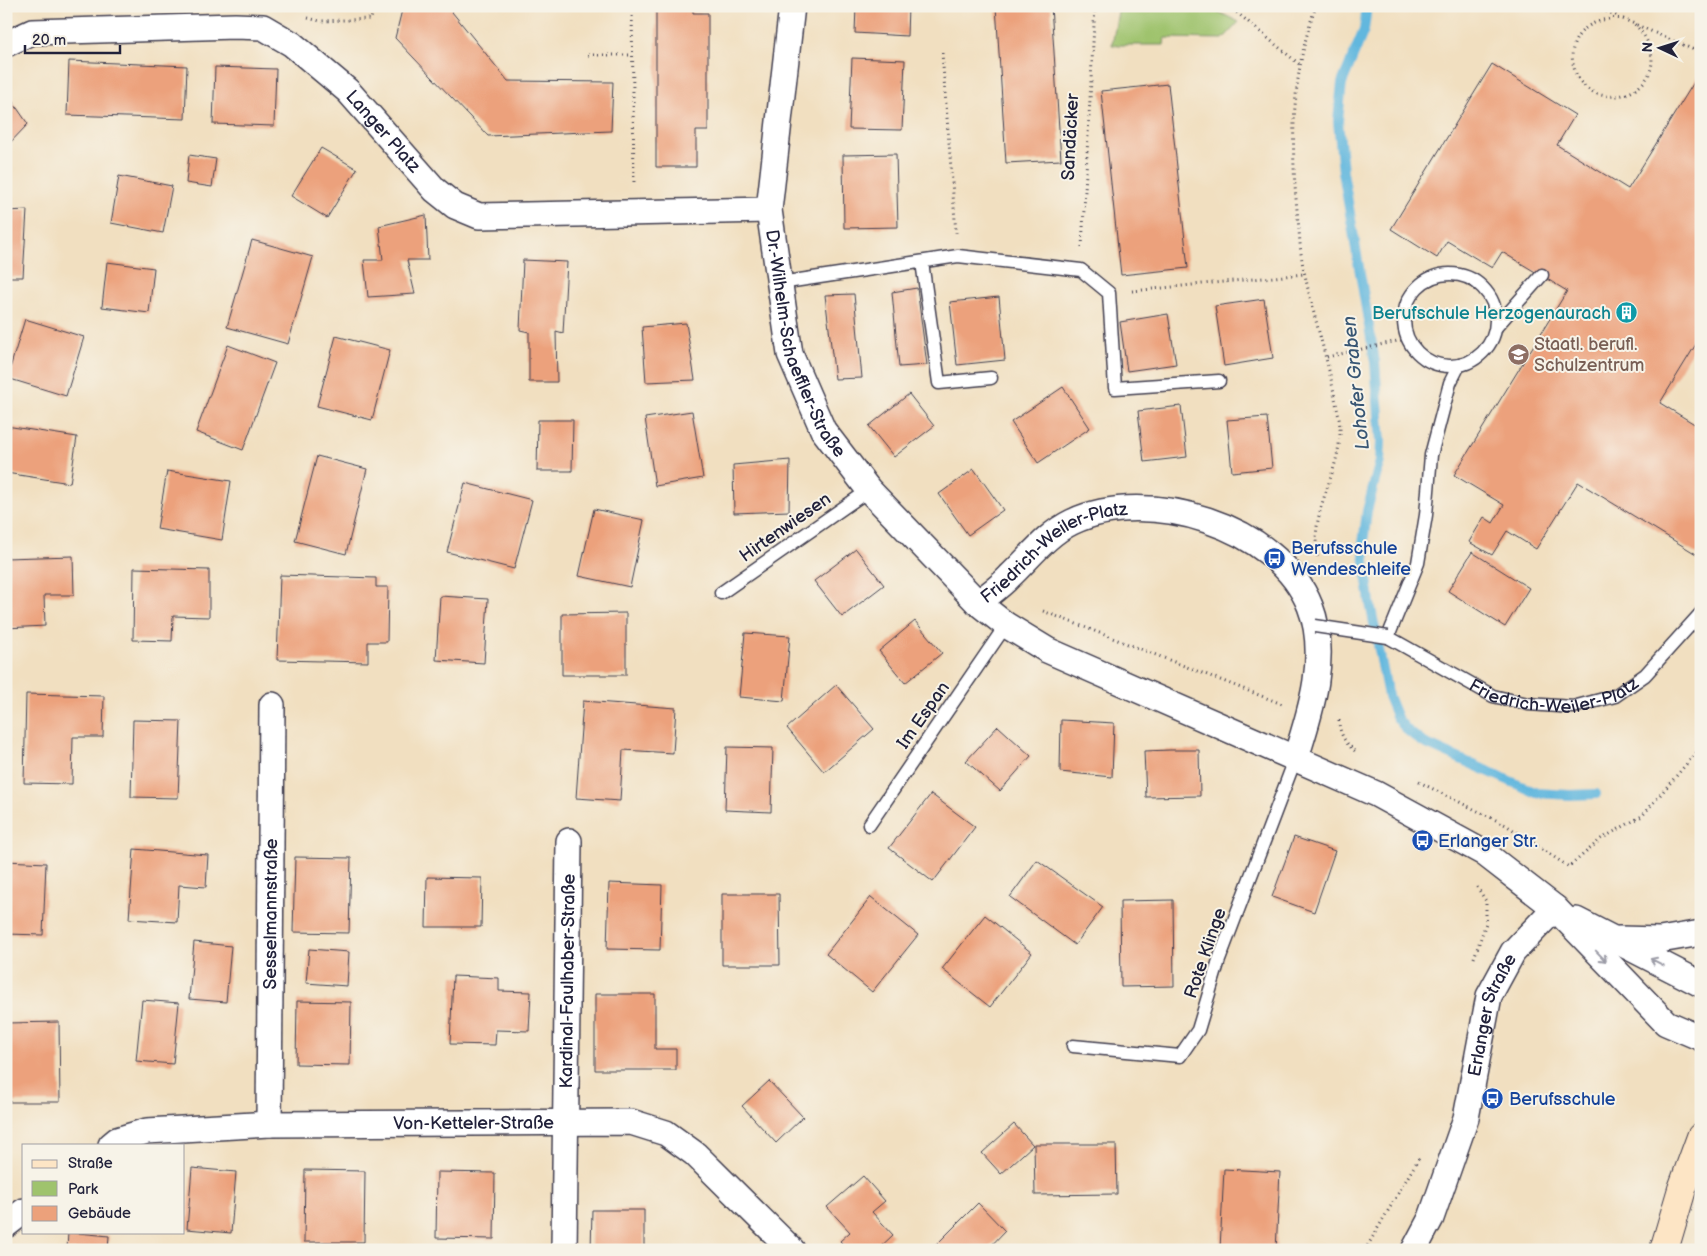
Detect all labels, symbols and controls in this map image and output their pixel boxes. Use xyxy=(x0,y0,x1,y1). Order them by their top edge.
scale bar xyxy=(25,22,120,54)
north arrow xyxy=(1634,22,1684,72)
text: 20 m xyxy=(32,31,66,50)
text: N xyxy=(1639,41,1656,53)
street label: Langer Platz xyxy=(341,86,425,177)
street label: Sandäcker xyxy=(1058,93,1083,181)
street label: Dr.-Wilhelm-Schaeffler-Straße xyxy=(761,228,850,462)
building icon: Berufschule Herzogenaurach xyxy=(1615,301,1639,325)
place label: Berufschule Herzogenaurach xyxy=(1372,303,1611,324)
water label: Lohofer Graben xyxy=(1338,315,1375,451)
place label: Staatl. berufl. Schulzentrum xyxy=(1534,334,1644,376)
school or university icon: Staatl. berufl. Schulzentrum xyxy=(1506,342,1530,366)
street label: Hirtenwiesen xyxy=(736,488,835,567)
street label: Friedrich-Weiler-Platz xyxy=(977,499,1129,608)
place label: Berufsschule Wendeschleife xyxy=(1291,538,1411,580)
bus stop icon: Berufsschule Wendeschleife xyxy=(1263,546,1287,570)
street label: Friedrich-Weiler-Platz xyxy=(1465,666,1641,690)
text: Friedrich-Weiler-Platz xyxy=(1465,673,1643,718)
street label: Im Espan xyxy=(893,678,954,753)
bus stop icon: Erlanger Str. xyxy=(1410,829,1434,853)
place label: Erlanger Str. xyxy=(1438,831,1538,852)
street label: Sesselmannstraße xyxy=(260,838,282,990)
street label: Kardinal-Faulhaber-Straße xyxy=(556,873,580,1089)
street label: Rote Klinge xyxy=(1180,905,1231,1001)
one-way arrow xyxy=(1595,949,1607,962)
street label: Erlanger Straße xyxy=(1464,950,1521,1078)
one-way arrow xyxy=(1650,957,1665,966)
bus stop icon: Berufsschule xyxy=(1481,1087,1505,1111)
place label: Berufsschule xyxy=(1509,1089,1616,1110)
street label: Von-Ketteler-Straße xyxy=(393,1112,554,1134)
legend xyxy=(22,1144,185,1234)
text: Straße xyxy=(68,1154,113,1173)
text: Park xyxy=(68,1180,99,1199)
text: Gebäude xyxy=(68,1204,131,1223)

